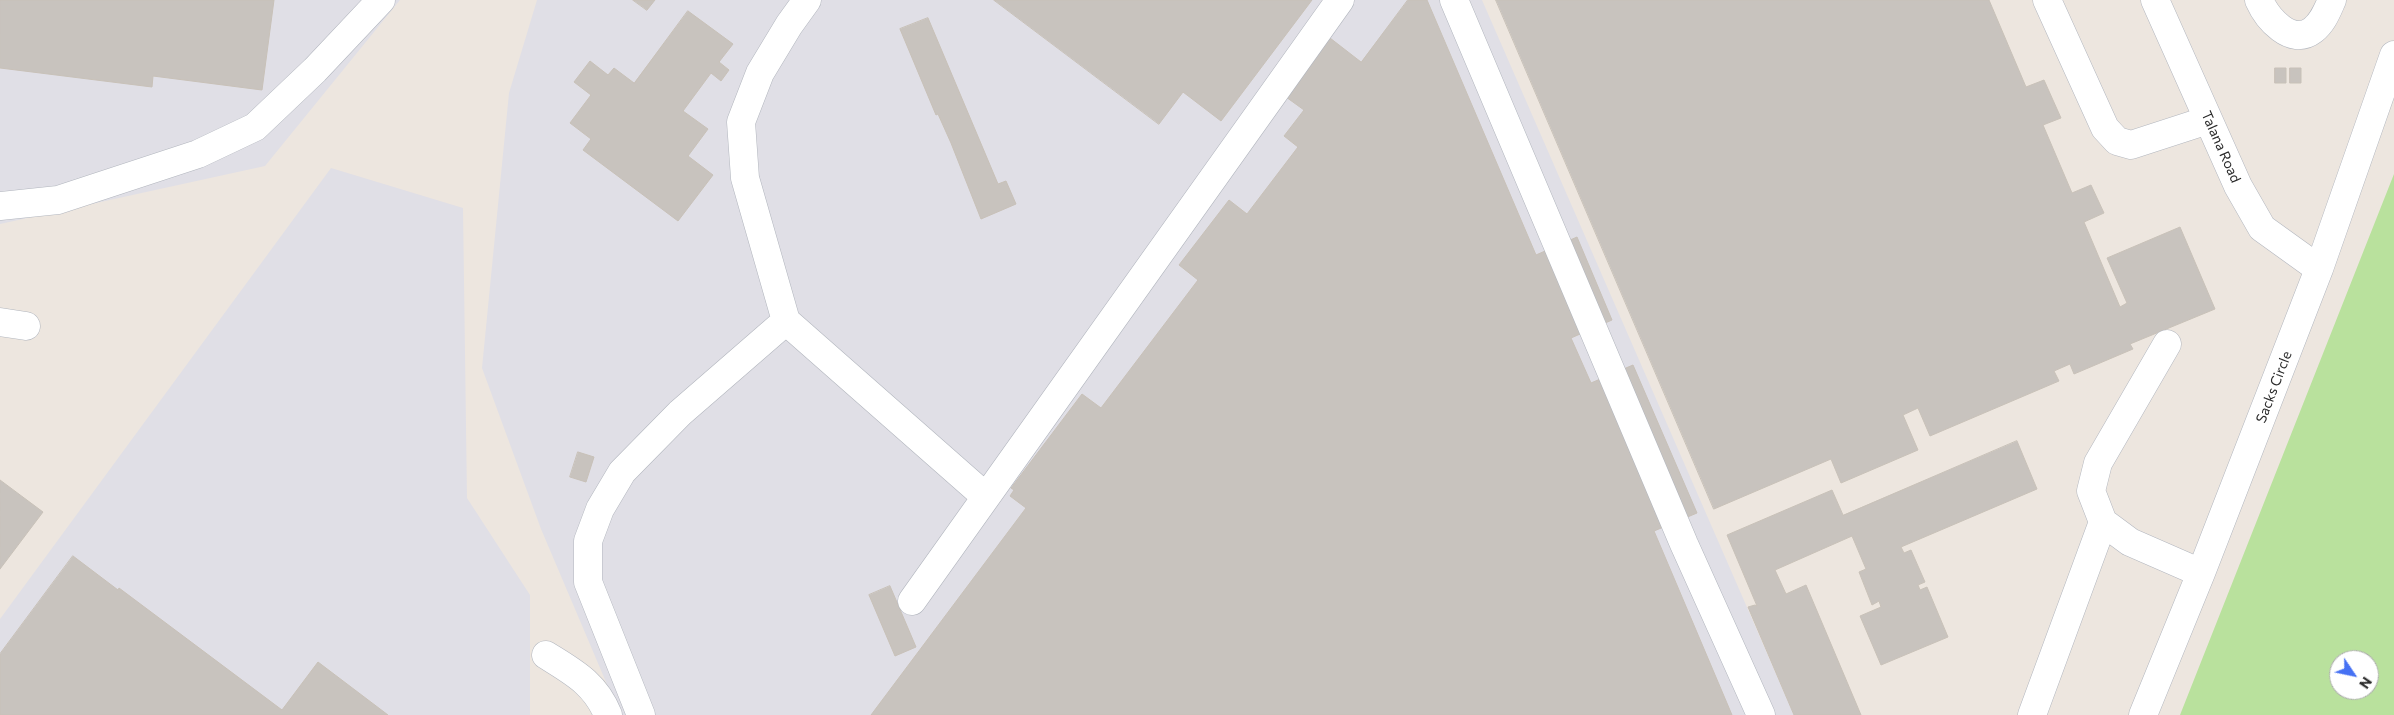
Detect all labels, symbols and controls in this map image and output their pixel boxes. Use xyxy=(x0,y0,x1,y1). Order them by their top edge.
street label: Talana Road xyxy=(2198,109,2244,185)
street label: Sacks Circle xyxy=(2253,349,2295,425)
north arrow xyxy=(2329,650,2379,700)
text: N xyxy=(2356,674,2376,692)

